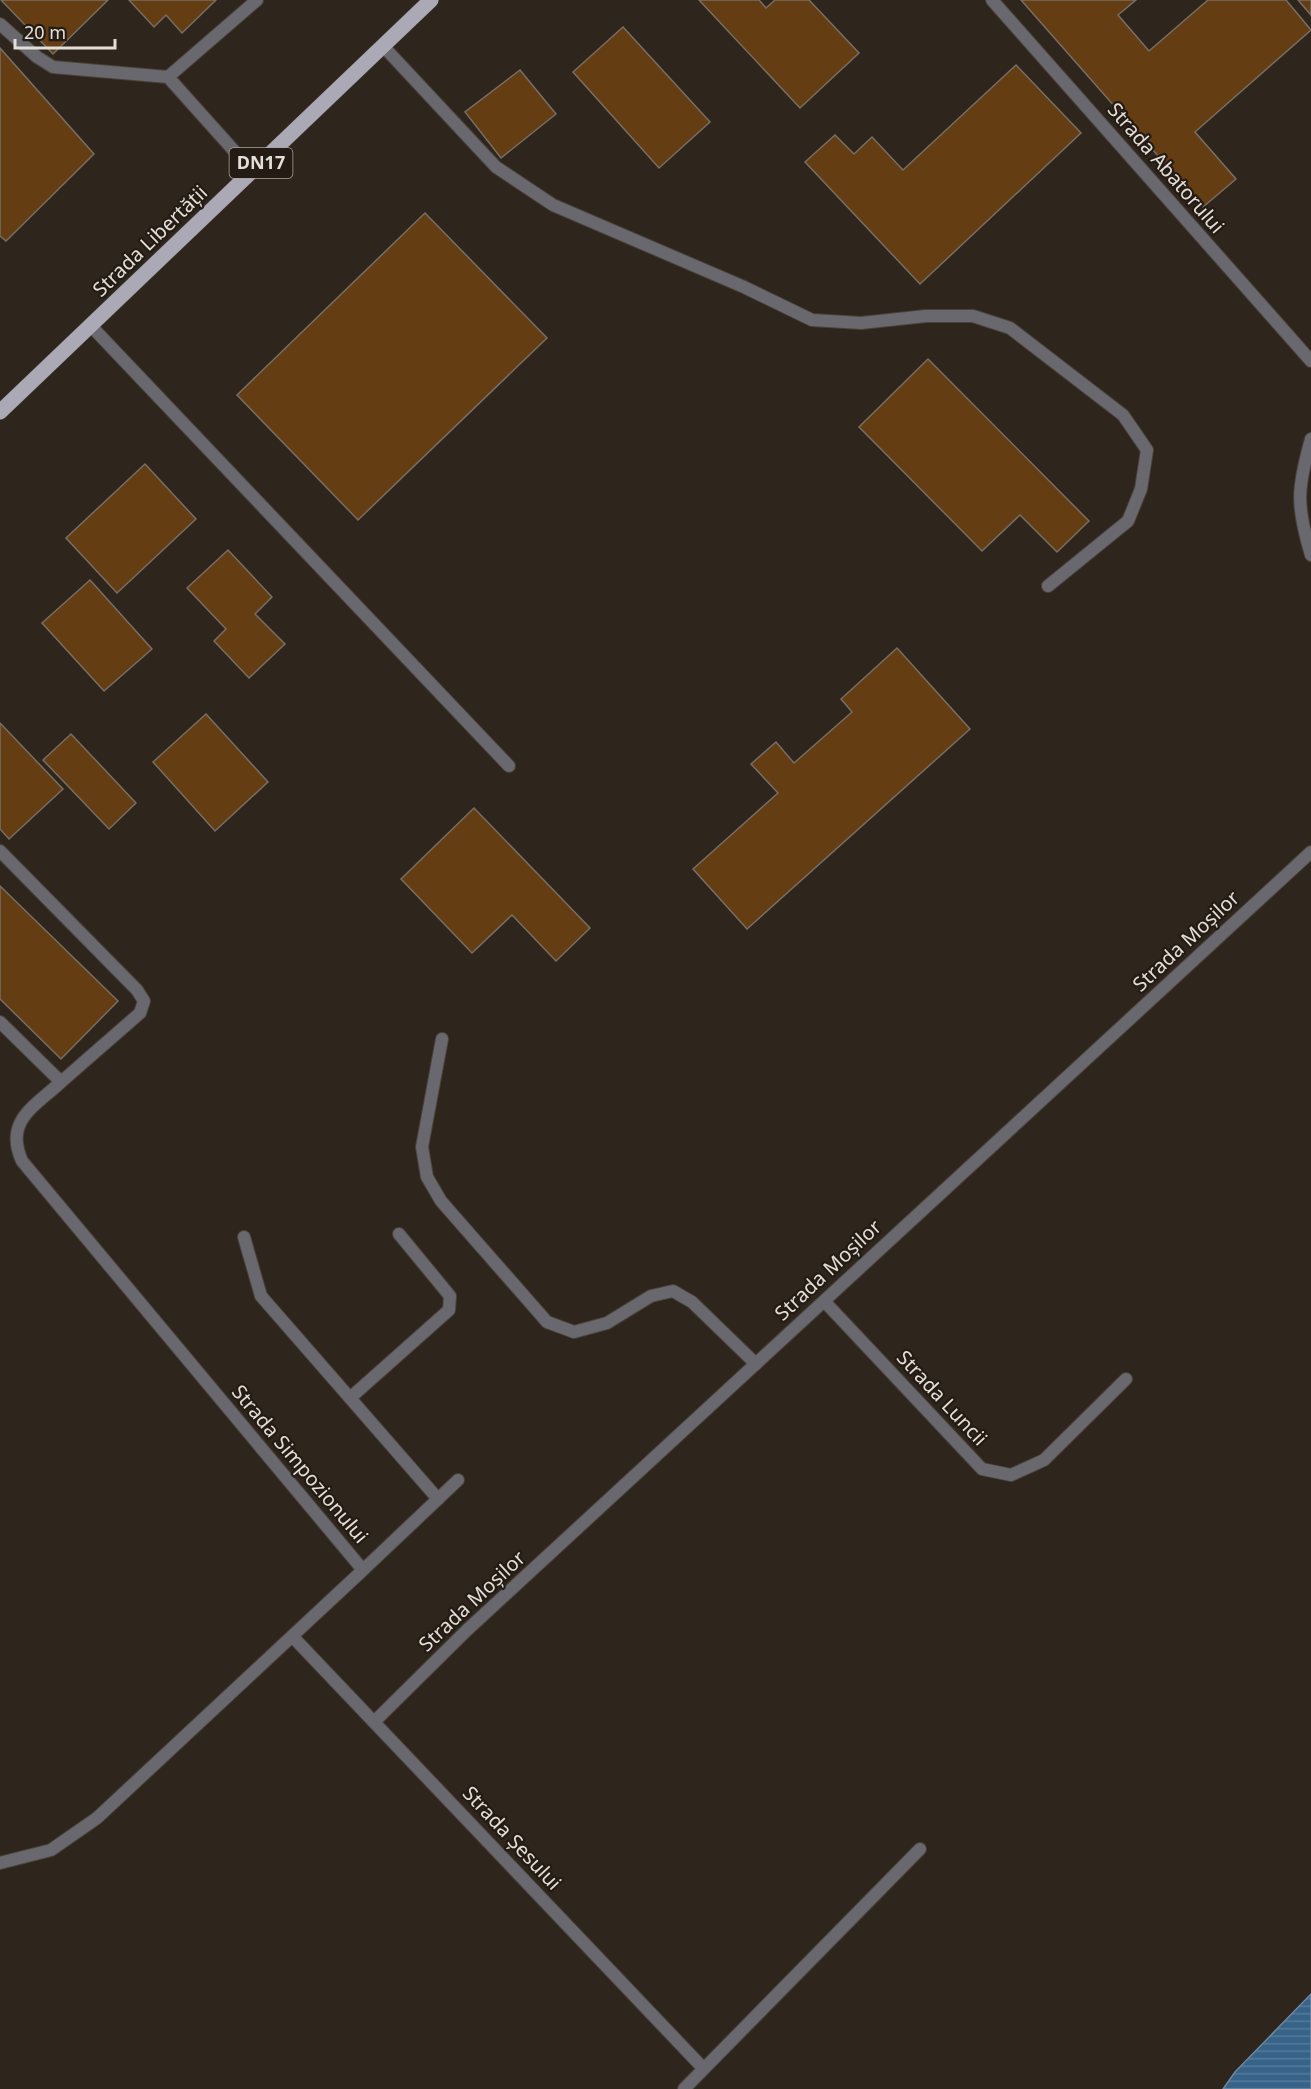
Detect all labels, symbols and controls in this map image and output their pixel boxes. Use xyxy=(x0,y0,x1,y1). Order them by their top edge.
scale bar xyxy=(15,12,116,50)
text: 20 m xyxy=(24,20,66,44)
street label: Strada Abatorului xyxy=(1102,97,1231,239)
road number: DN17 xyxy=(230,148,292,178)
street label: Strada Libertății xyxy=(87,179,213,302)
street label: Strada Moșilor xyxy=(1127,884,1245,997)
street label: Strada Moșilor xyxy=(769,1213,887,1326)
street label: Strada Luncii xyxy=(891,1344,994,1451)
street label: Strada Simpozionului xyxy=(226,1379,375,1549)
street label: Strada Moșilor xyxy=(413,1544,531,1657)
street label: Strada Șesului xyxy=(457,1780,568,1895)

